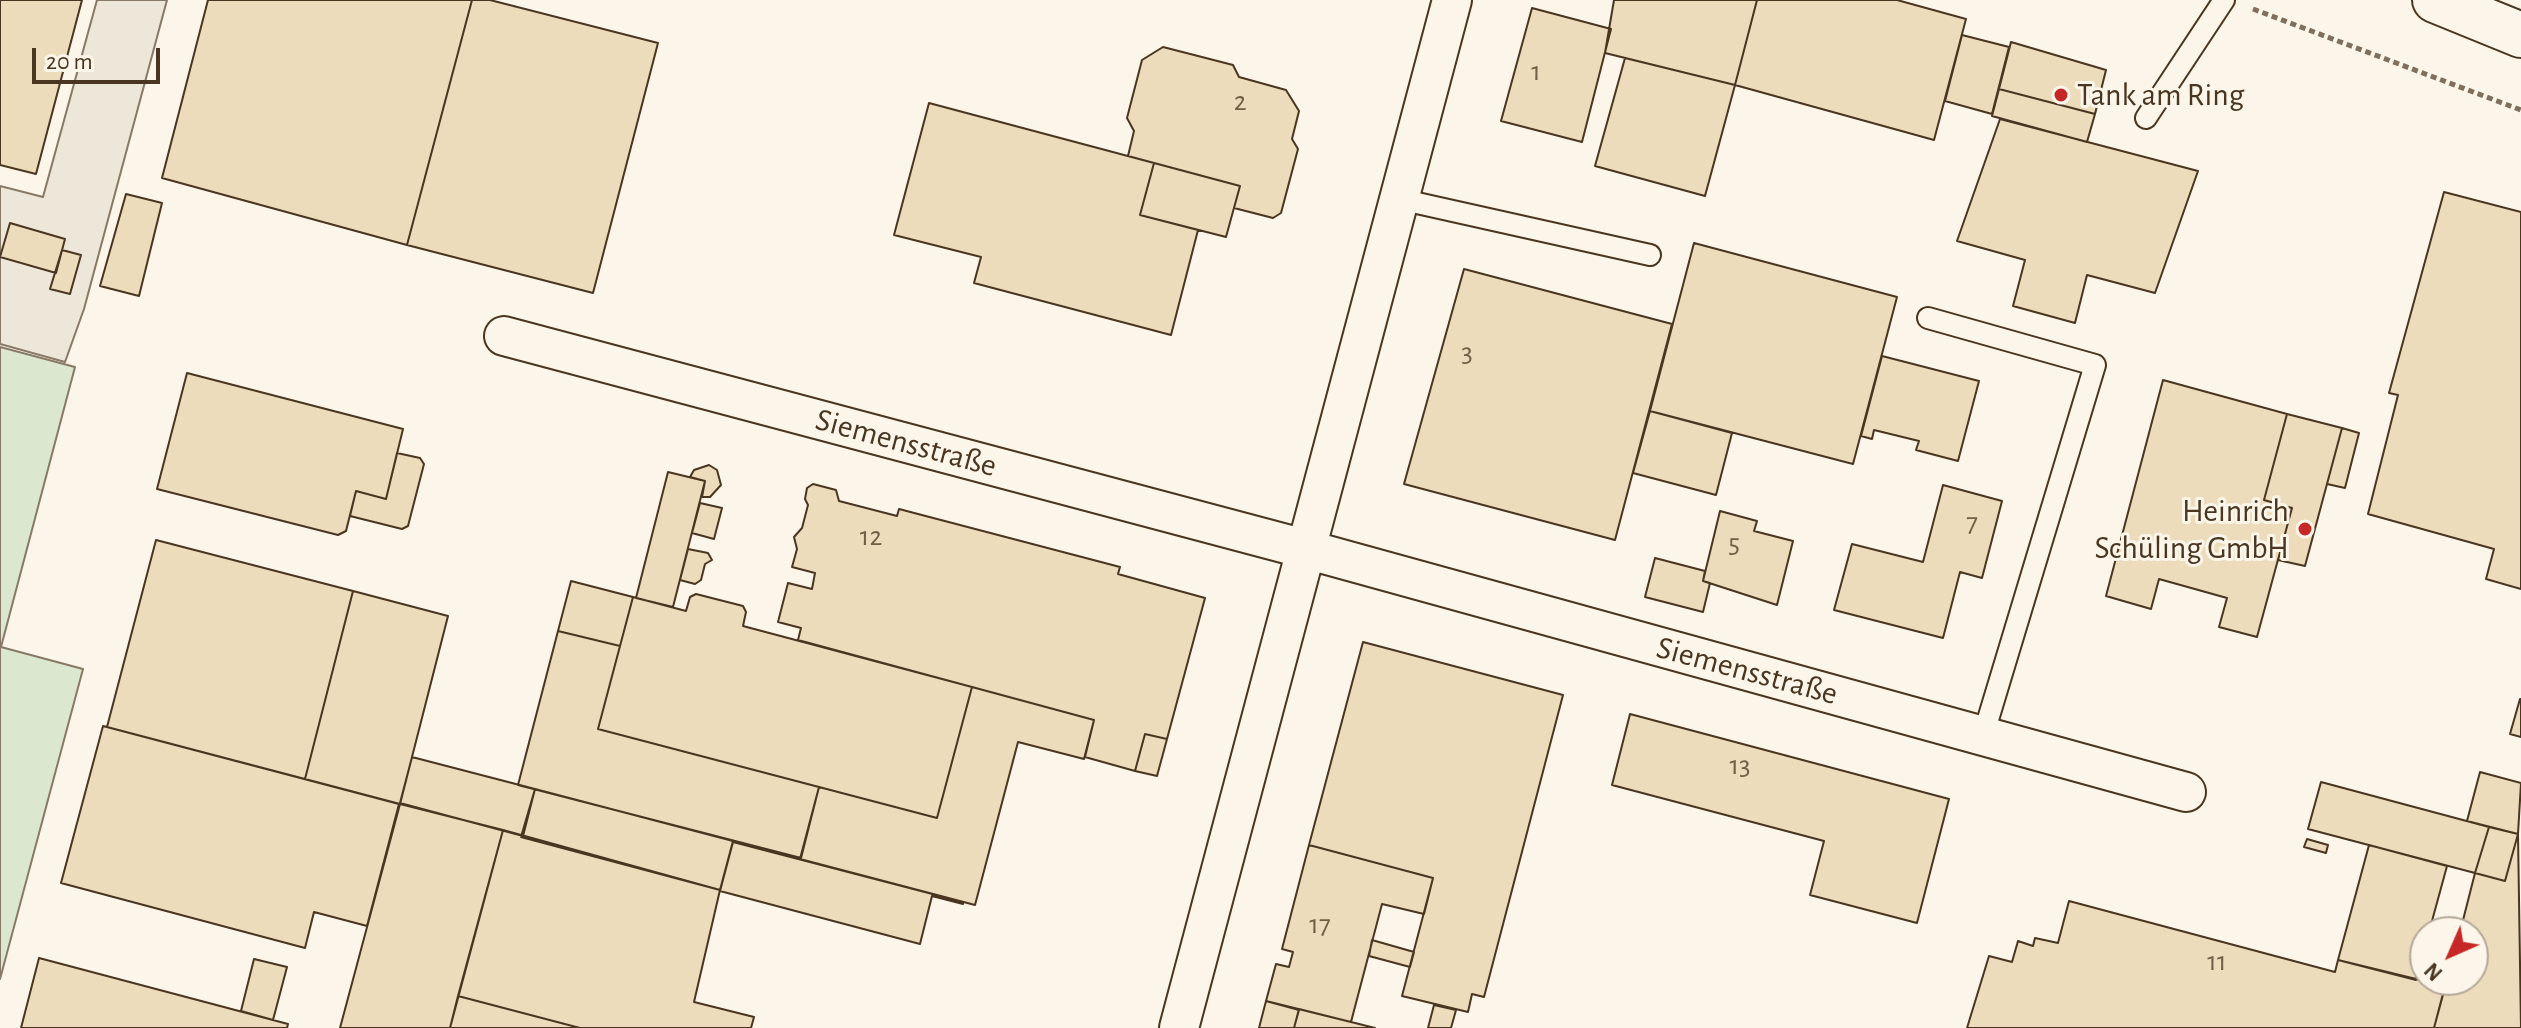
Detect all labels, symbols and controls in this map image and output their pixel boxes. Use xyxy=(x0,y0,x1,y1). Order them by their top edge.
scale bar xyxy=(36,32,164,82)
text: 20 m xyxy=(46,50,93,74)
house number: 1 xyxy=(1531,55,1541,89)
place label: Tank am Ring xyxy=(2077,76,2244,114)
house number: 2 xyxy=(1234,85,1246,119)
marker: Tank am Ring xyxy=(2052,86,2070,104)
house number: 3 xyxy=(1461,336,1473,370)
street label: Siemensstraße xyxy=(811,400,1001,486)
place label: Heinrich Schüling GmbH xyxy=(2094,492,2289,567)
house number: 7 xyxy=(1966,506,1978,540)
house number: 12 xyxy=(860,520,882,554)
marker: Heinrich Schüling GmbH xyxy=(2296,520,2314,538)
house number: 5 xyxy=(1728,527,1740,561)
street label: Siemensstraße xyxy=(1652,628,1842,714)
house number: 13 xyxy=(1729,749,1751,783)
house number: 17 xyxy=(1309,908,1331,942)
north arrow xyxy=(2409,916,2489,996)
house number: 11 xyxy=(2207,945,2227,979)
text: N xyxy=(2420,958,2447,985)

